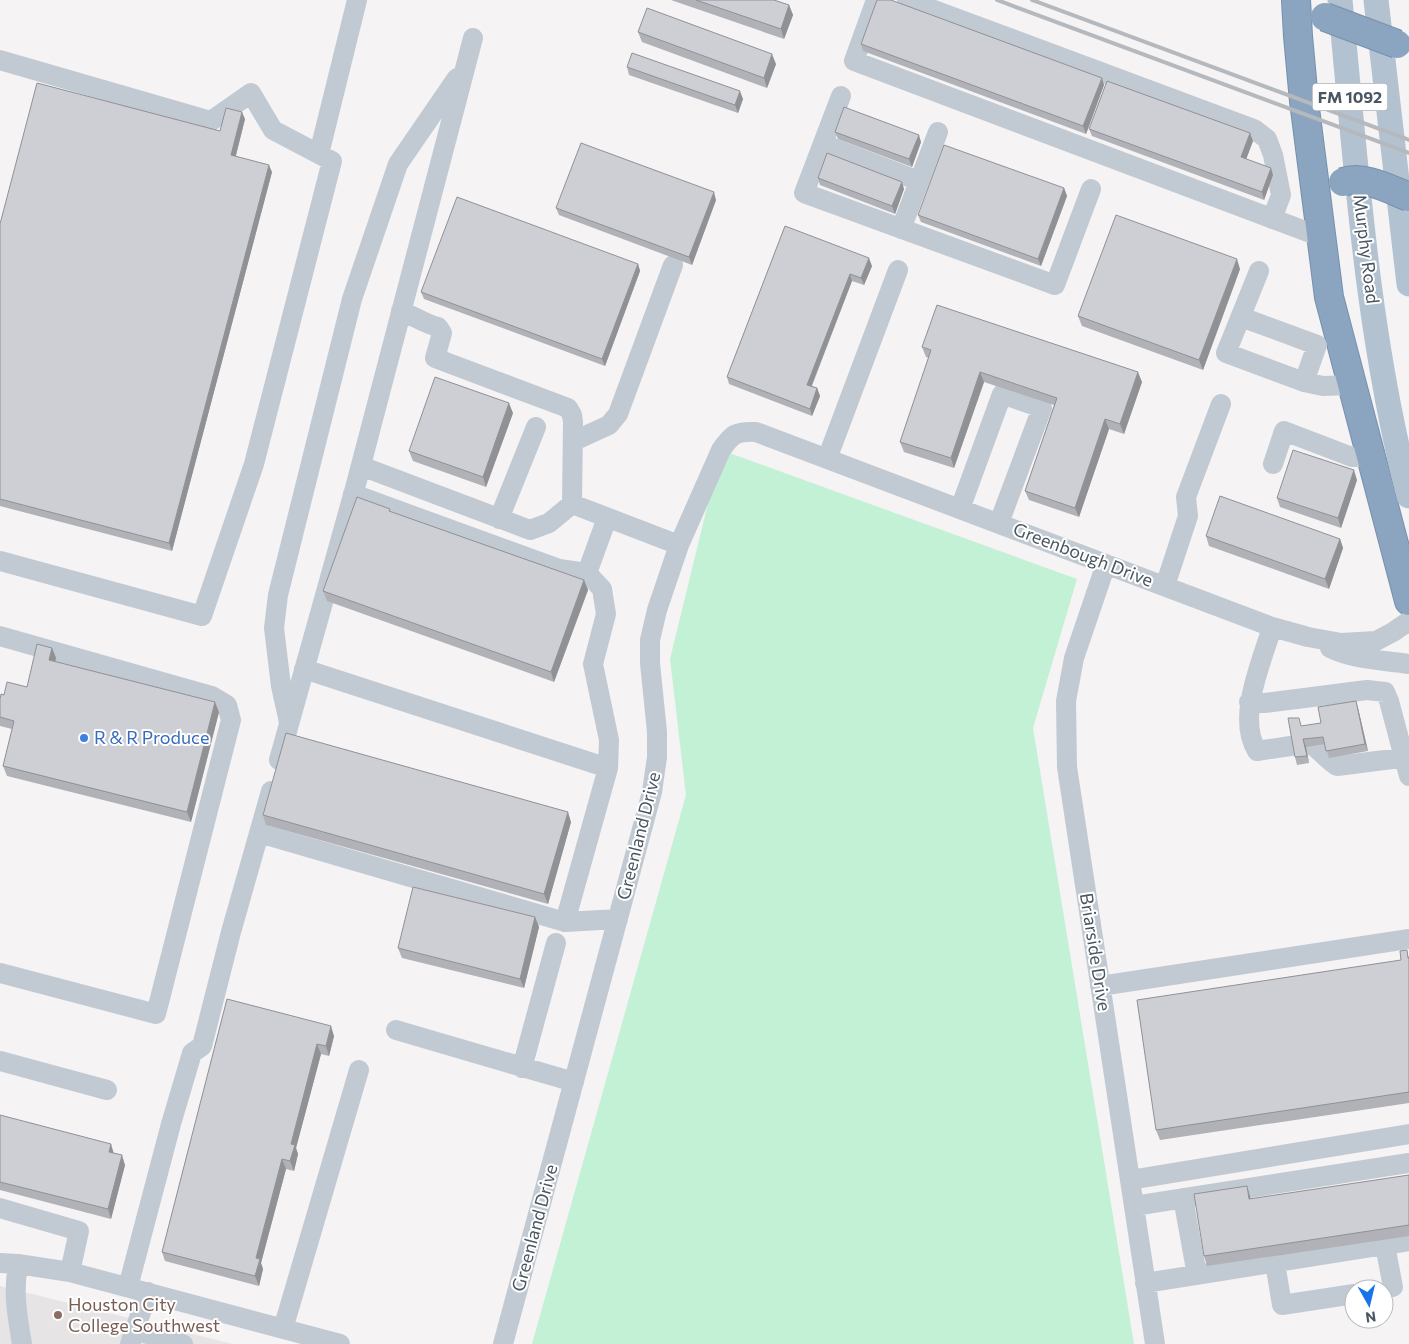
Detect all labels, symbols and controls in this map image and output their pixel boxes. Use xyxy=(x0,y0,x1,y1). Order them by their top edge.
road number: FM 1092 xyxy=(1312,84,1388,110)
street label: Murphy Road xyxy=(1349,193,1385,305)
street label: Greenbough Drive xyxy=(1010,517,1156,591)
place label: R & R Produce xyxy=(94,726,209,748)
marker: R & R Produce xyxy=(78,732,90,744)
street label: Greenland Drive xyxy=(612,770,665,902)
street label: Briarside Drive xyxy=(1076,891,1116,1013)
street label: Greenland Drive xyxy=(506,1162,562,1294)
north arrow xyxy=(1344,1279,1394,1329)
place label: Houston City College Southwest xyxy=(68,1293,220,1336)
text: N xyxy=(1364,1308,1377,1327)
marker: Houston City College Southwest xyxy=(52,1309,64,1321)

